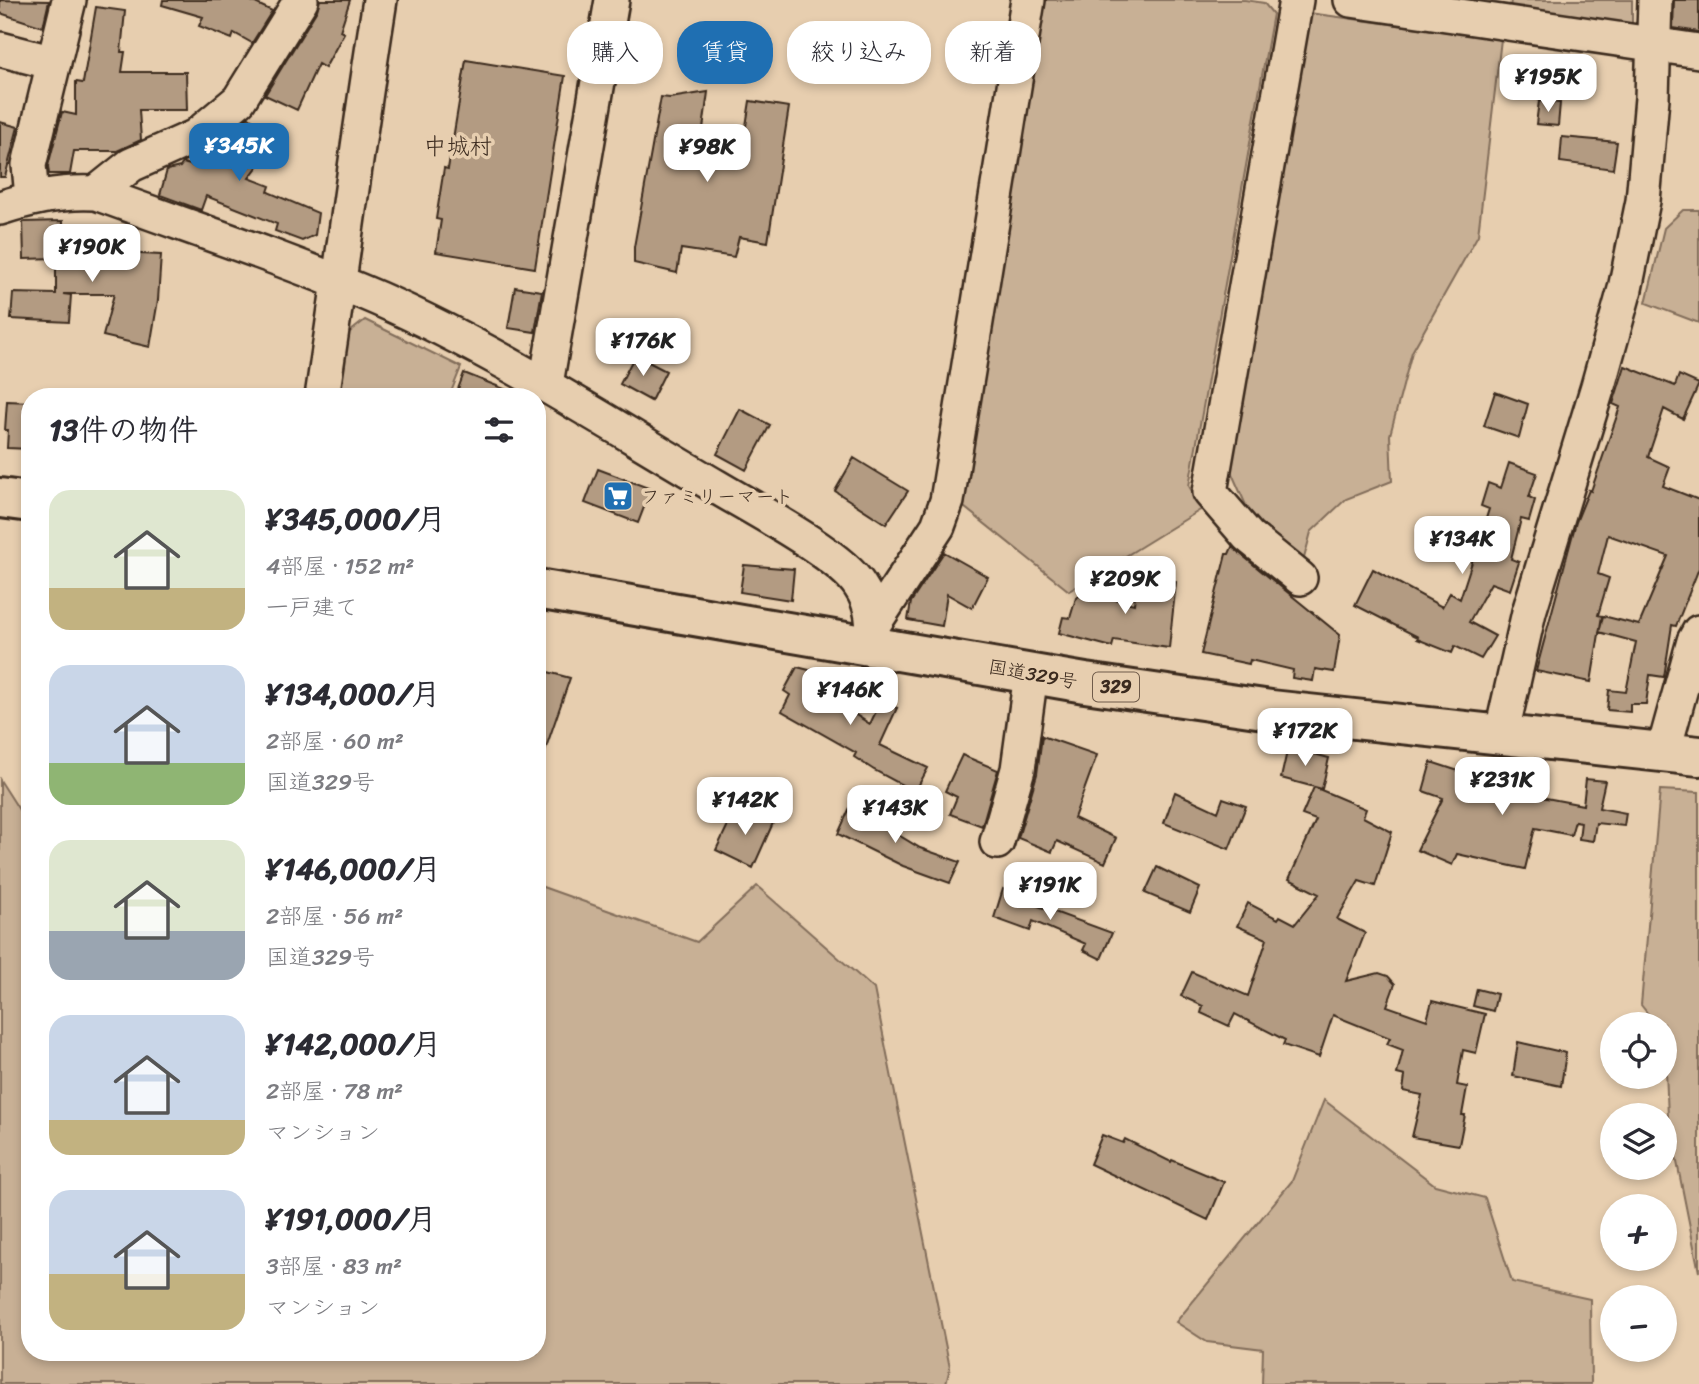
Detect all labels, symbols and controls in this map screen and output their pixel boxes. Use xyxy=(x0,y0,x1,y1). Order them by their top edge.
chip: 購入 xyxy=(567,21,663,84)
chip: 賃貸 xyxy=(677,21,773,84)
chip: 絞り込み xyxy=(787,21,931,84)
chip: 新着 xyxy=(945,21,1041,84)
pin: ¥195K xyxy=(1499,54,1597,114)
text: ¥195K xyxy=(1516,56,1580,97)
pin: ¥345K xyxy=(190,124,288,183)
pin: ¥98K xyxy=(666,124,748,184)
text: ¥345K xyxy=(205,125,273,166)
district label: 中城村 xyxy=(424,126,493,167)
text: ¥98K xyxy=(680,126,734,167)
pin: ¥190K xyxy=(43,224,141,284)
text: ¥190K xyxy=(59,226,125,267)
pin: ¥176K xyxy=(594,318,692,378)
text: ¥176K xyxy=(612,320,674,361)
text: 13件の物件 xyxy=(49,403,198,457)
icon: filters xyxy=(480,411,518,449)
supermarket icon: ファミリーマート xyxy=(601,479,635,513)
place label: ファミリーマート xyxy=(641,480,793,513)
text: ¥345,000/月 xyxy=(266,492,446,546)
pin: ¥134K xyxy=(1413,516,1511,576)
icon: home xyxy=(105,518,189,602)
text: ¥134K xyxy=(1430,518,1494,559)
text: 4部屋 · 152 m² xyxy=(266,546,414,587)
pin: ¥209K xyxy=(1076,556,1174,616)
text: ¥209K xyxy=(1091,558,1159,599)
text: 一戸建て xyxy=(266,587,358,628)
street label: 国道329号 xyxy=(986,650,1080,698)
text: ¥134,000/月 xyxy=(266,667,441,721)
pin: ¥146K xyxy=(801,668,899,727)
text: ¥146K xyxy=(818,669,882,710)
road number: 329 xyxy=(1093,672,1139,702)
icon: home xyxy=(105,693,189,777)
pin: ¥172K xyxy=(1256,708,1354,768)
text: ¥172K xyxy=(1273,710,1337,751)
text: 2部屋 · 60 m² xyxy=(266,721,404,762)
pin: ¥231K xyxy=(1453,758,1551,817)
text: ¥231K xyxy=(1471,759,1533,800)
text: 国道329号 xyxy=(266,762,375,803)
pin: ¥142K xyxy=(696,778,794,837)
text: ¥142K xyxy=(713,779,777,820)
pin: ¥143K xyxy=(846,786,944,845)
text: ¥143K xyxy=(863,787,927,828)
text: ¥146,000/月 xyxy=(266,842,441,896)
pin: ¥191K xyxy=(1001,862,1099,922)
text: ¥191K xyxy=(1020,864,1080,905)
icon: home xyxy=(105,868,189,952)
text: 2部屋 · 56 m² xyxy=(266,896,403,937)
text: 国道329号 xyxy=(266,937,375,978)
map controls xyxy=(1600,1012,1677,1362)
button: locate xyxy=(1600,1012,1677,1089)
text: ¥142,000/月 xyxy=(266,1017,441,1071)
icon: home xyxy=(105,1043,189,1127)
text: 2部屋 · 78 m² xyxy=(266,1071,403,1112)
button: layers xyxy=(1600,1103,1677,1180)
text: マンション xyxy=(266,1112,380,1153)
text: ¥191,000/月 xyxy=(266,1192,437,1246)
button: + xyxy=(1600,1194,1677,1271)
icon: home xyxy=(105,1218,189,1302)
text: 3部屋 · 83 m² xyxy=(266,1246,402,1287)
button: − xyxy=(1600,1285,1677,1362)
text: マンション xyxy=(266,1287,380,1328)

